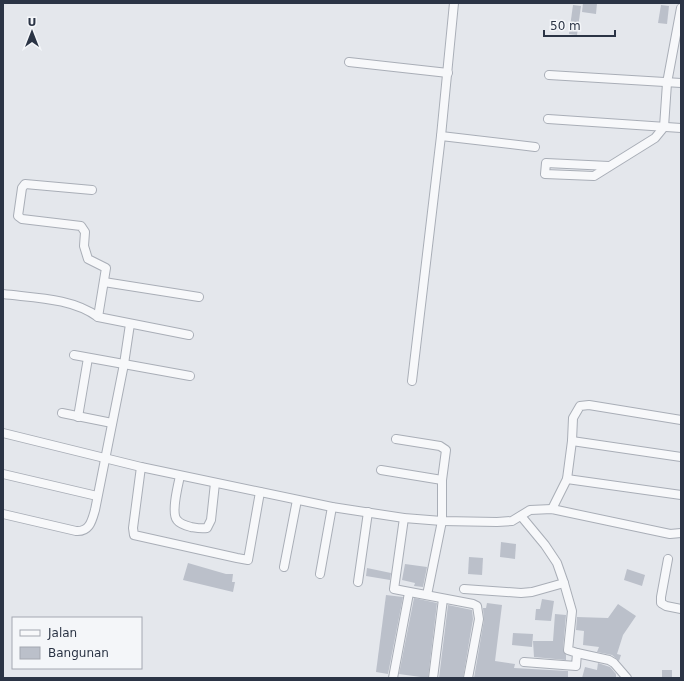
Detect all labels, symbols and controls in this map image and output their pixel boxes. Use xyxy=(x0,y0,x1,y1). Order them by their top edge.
north arrow xyxy=(12,12,52,52)
scale bar xyxy=(544,12,615,38)
text: U xyxy=(28,16,36,29)
text: 50 m xyxy=(550,19,581,33)
legend xyxy=(12,617,142,669)
text: Jalan xyxy=(47,626,77,640)
text: Bangunan xyxy=(48,646,109,660)

